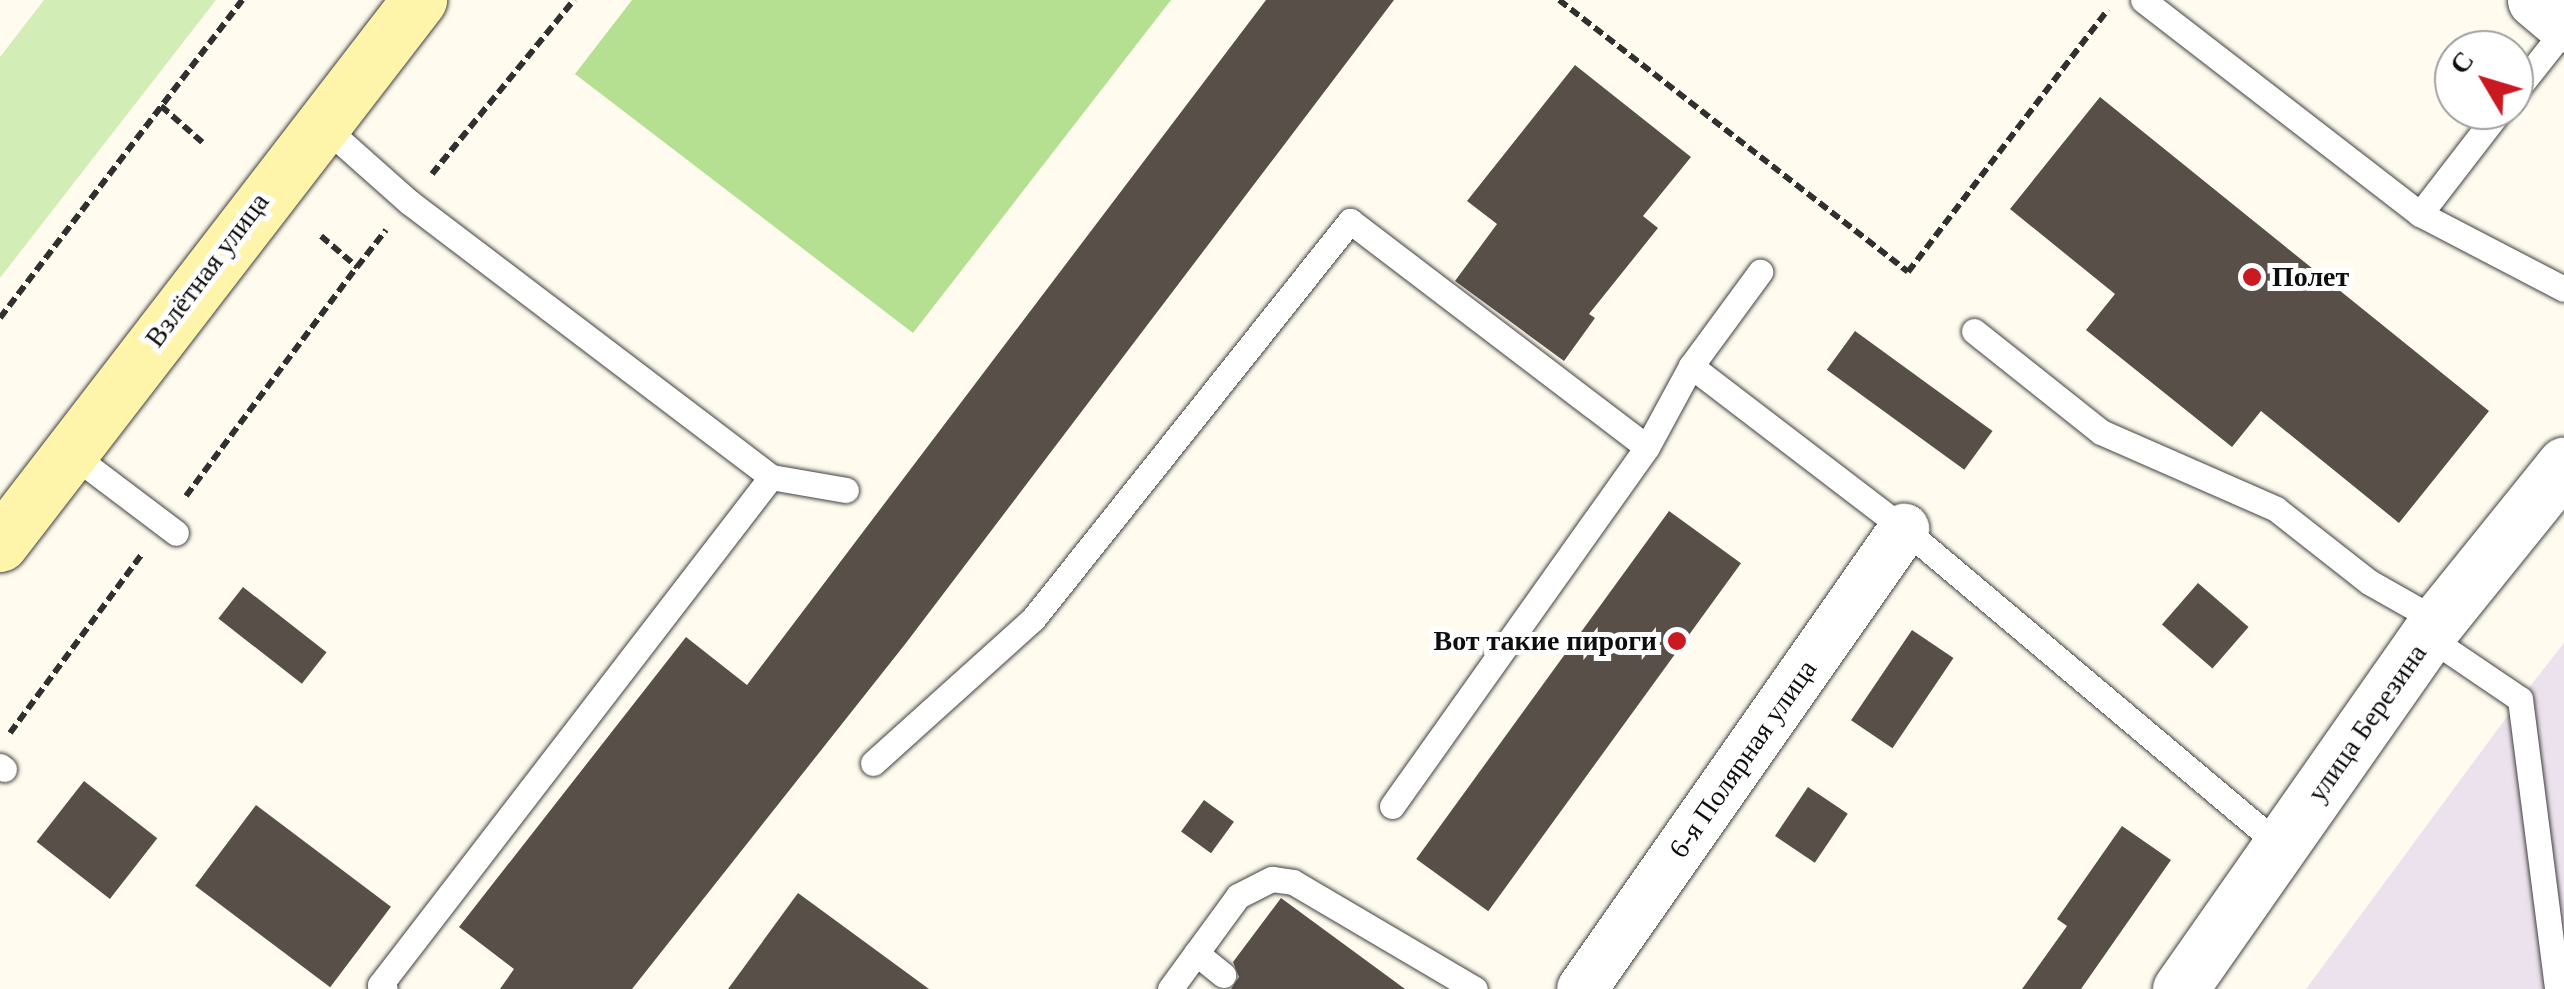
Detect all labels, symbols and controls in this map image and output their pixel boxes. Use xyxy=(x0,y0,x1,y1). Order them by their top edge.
north arrow xyxy=(2434,30,2534,130)
text: С xyxy=(2443,45,2480,80)
street label: Взлётная улица xyxy=(138,186,276,354)
place label: Полет xyxy=(2272,260,2349,294)
marker: Полет xyxy=(2241,266,2263,288)
place label: Вот такие пироги xyxy=(1433,624,1657,658)
marker: Вот такие пироги xyxy=(1666,630,1688,652)
street label: улица Березина xyxy=(2300,638,2434,808)
street label: 6-я Полярная улица xyxy=(1662,653,1824,865)

